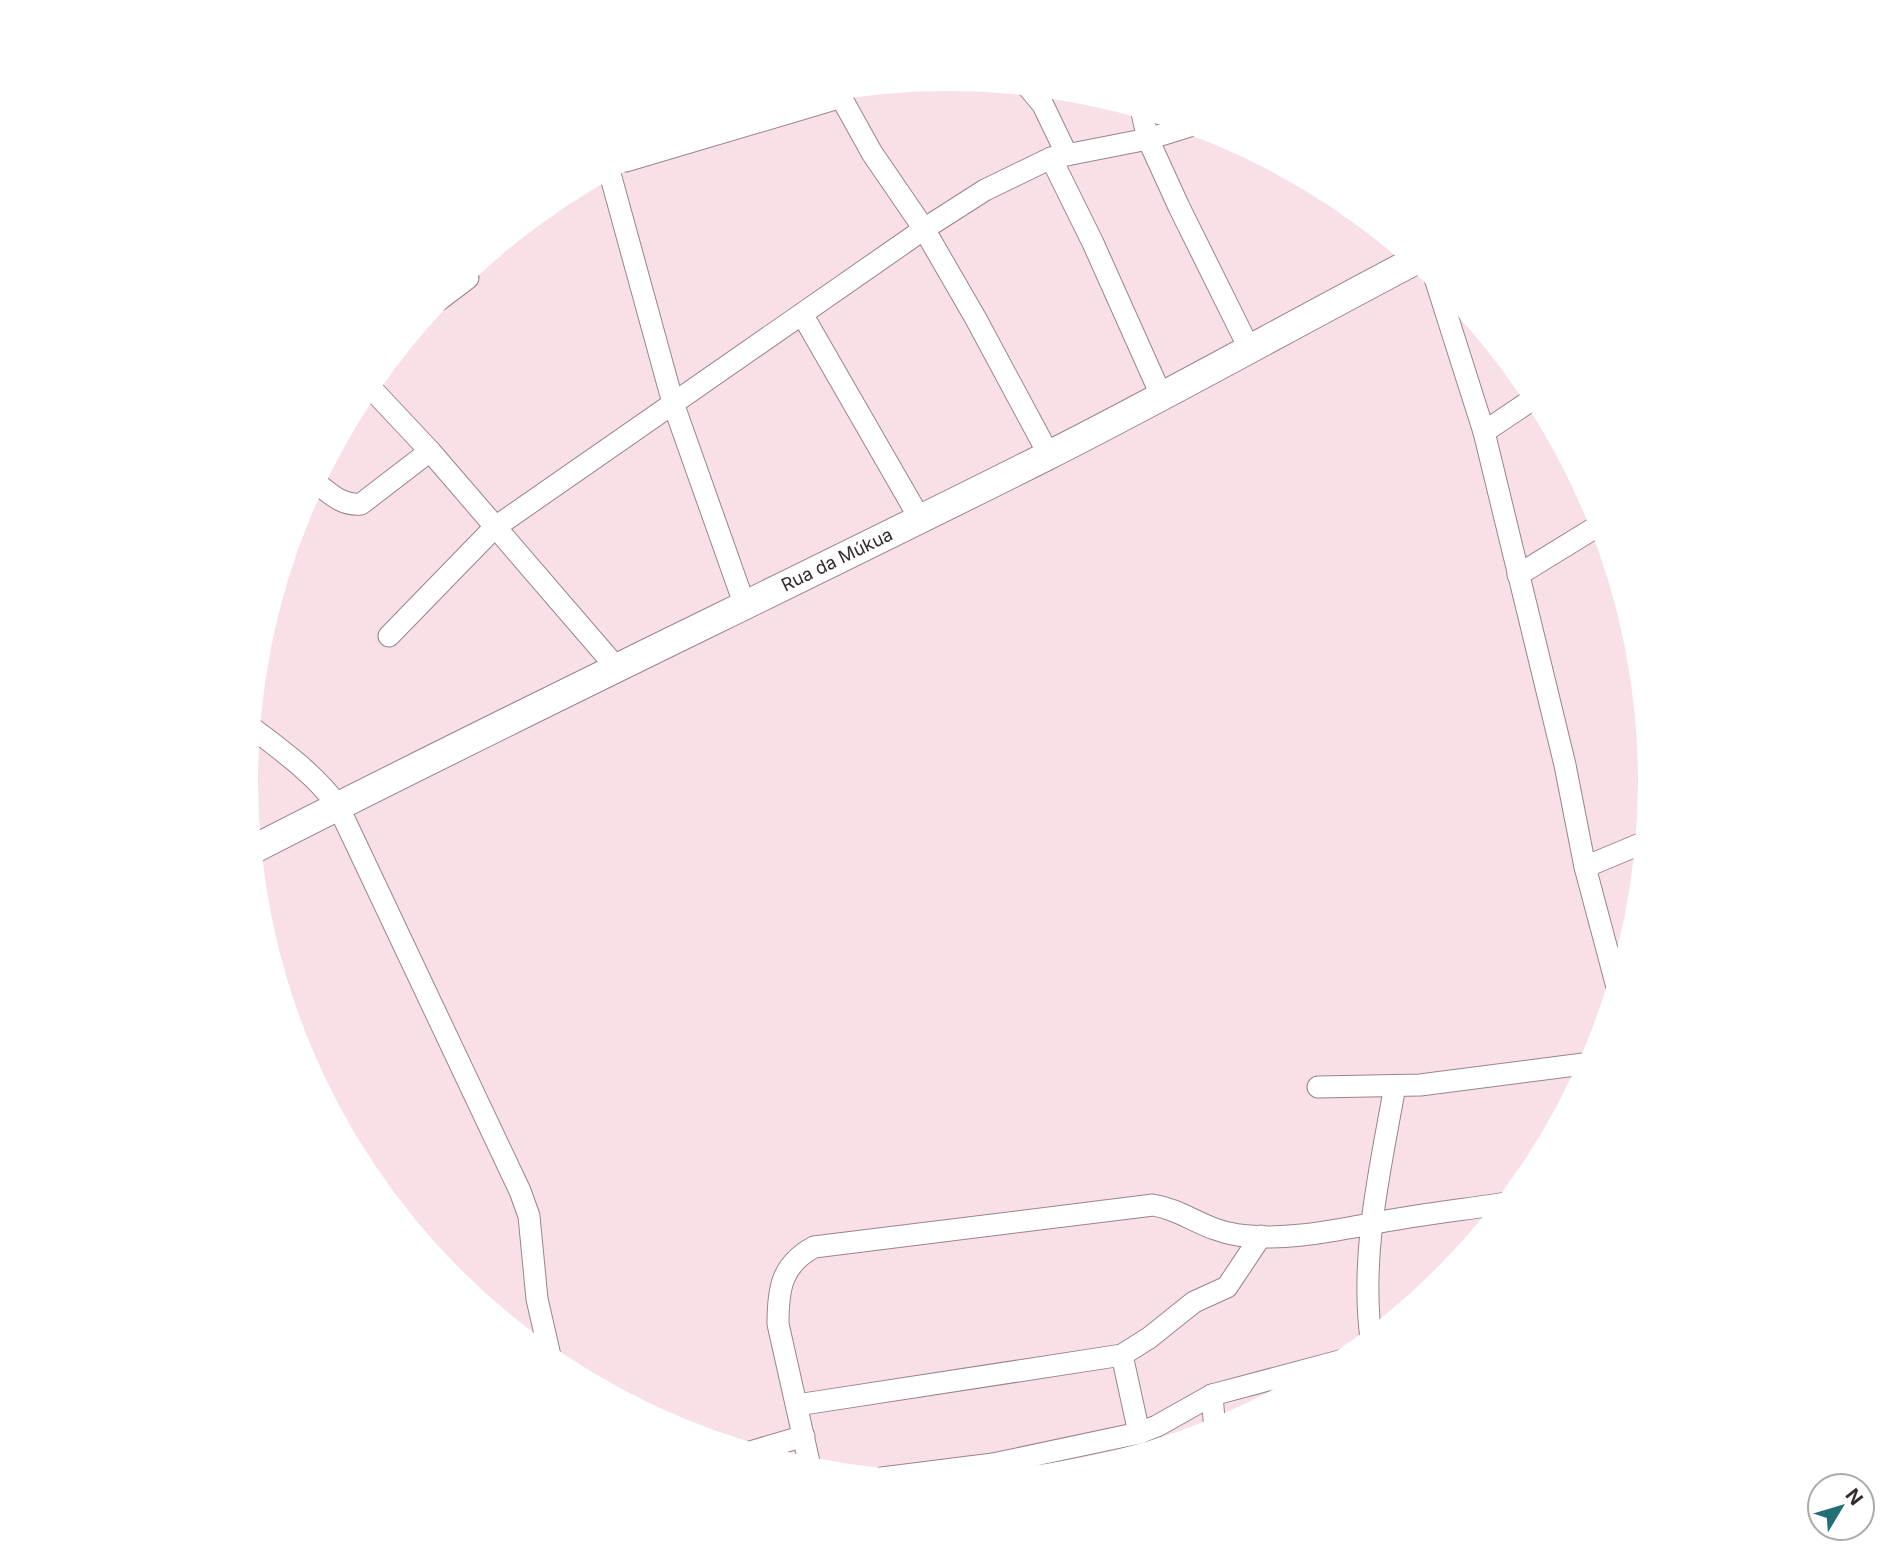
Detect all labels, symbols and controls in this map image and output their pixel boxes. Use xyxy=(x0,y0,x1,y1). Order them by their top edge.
street label: Rua da Múkua xyxy=(778,524,896,596)
north arrow xyxy=(1806,1472,1876,1542)
text: N xyxy=(1840,1484,1868,1510)

